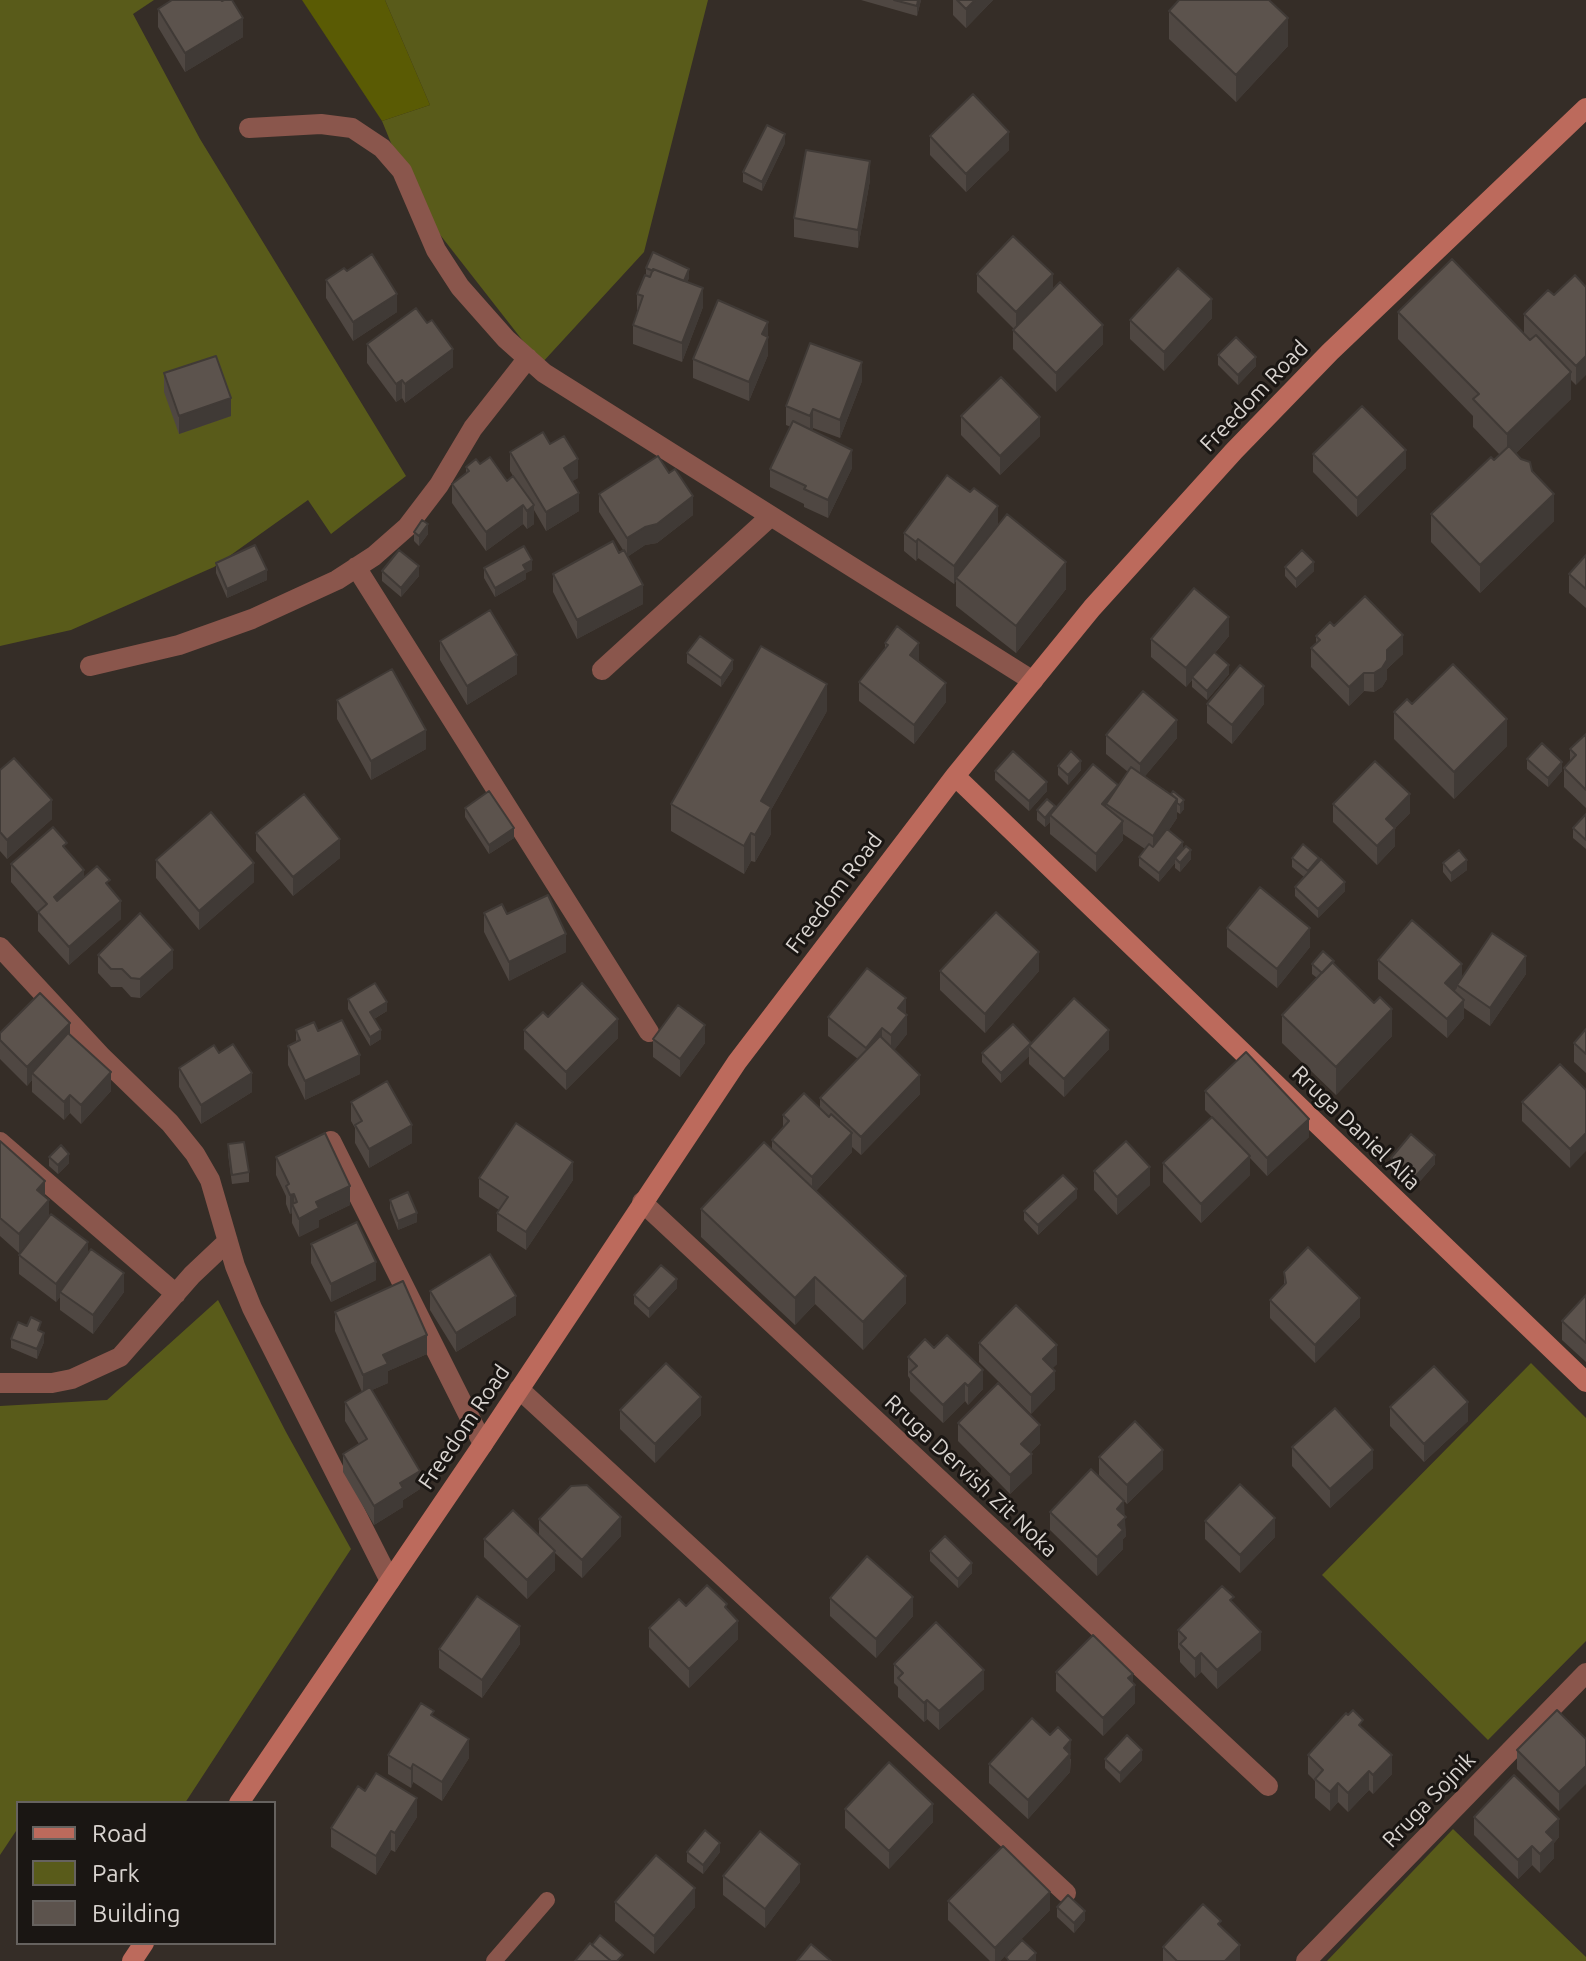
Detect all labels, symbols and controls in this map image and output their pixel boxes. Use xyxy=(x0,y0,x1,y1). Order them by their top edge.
street label: Freedom Road xyxy=(1194,335,1314,457)
street label: Freedom Road xyxy=(780,827,888,959)
street label: Rruga Daniel Alia xyxy=(1286,1060,1426,1196)
street label: Freedom Road xyxy=(413,1360,515,1494)
street label: Rruga Dervish Zit Noka xyxy=(879,1389,1063,1563)
street label: Rruga Sojnik xyxy=(1377,1747,1481,1853)
legend xyxy=(16,1801,276,1945)
text: Road xyxy=(92,1820,147,1847)
text: Park xyxy=(92,1860,140,1887)
text: Building xyxy=(92,1900,180,1927)

